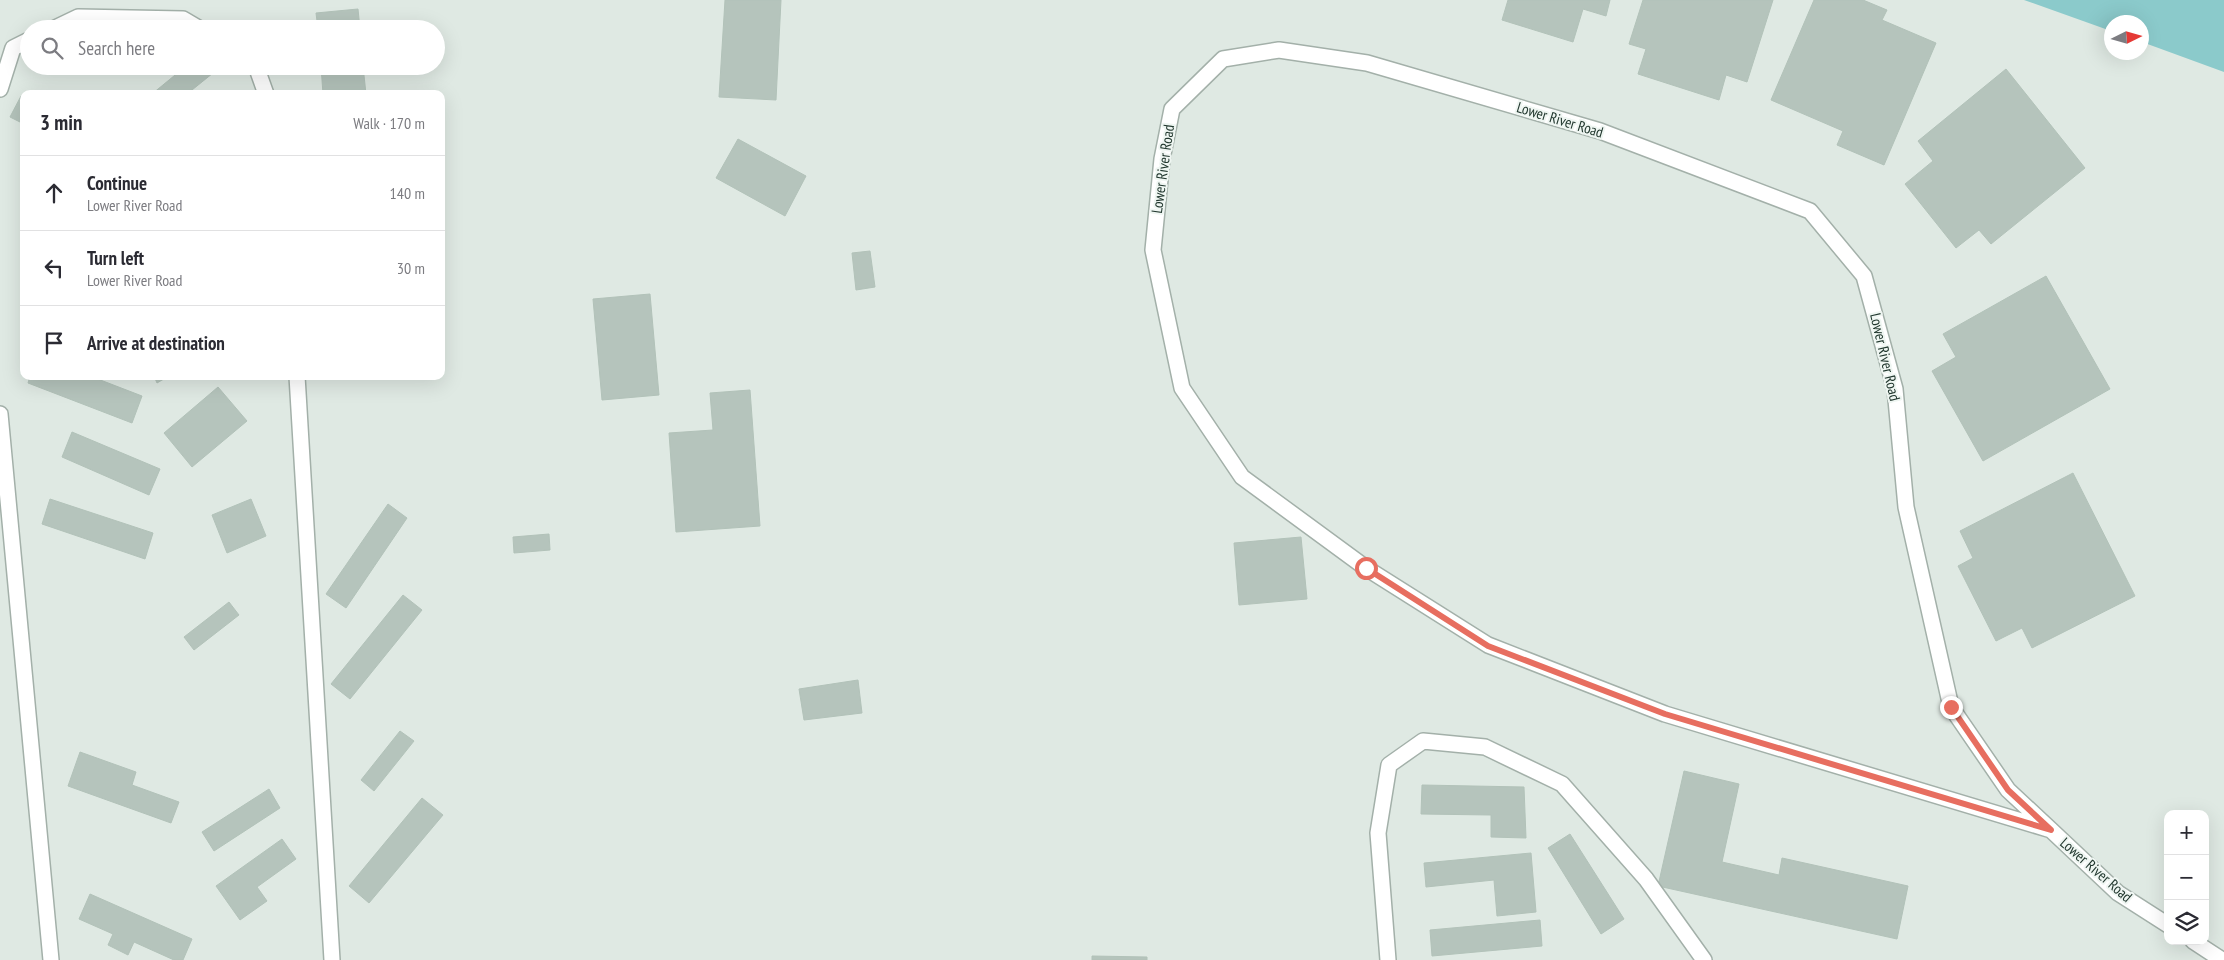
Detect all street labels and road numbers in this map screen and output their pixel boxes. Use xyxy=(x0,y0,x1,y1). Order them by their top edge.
street label: Lower River Road xyxy=(1515,97,1606,142)
street label: Lower River Road xyxy=(1147,123,1178,215)
street label: Lower River Road xyxy=(1866,311,1905,403)
street label: Lower River Road xyxy=(2056,833,2136,906)

